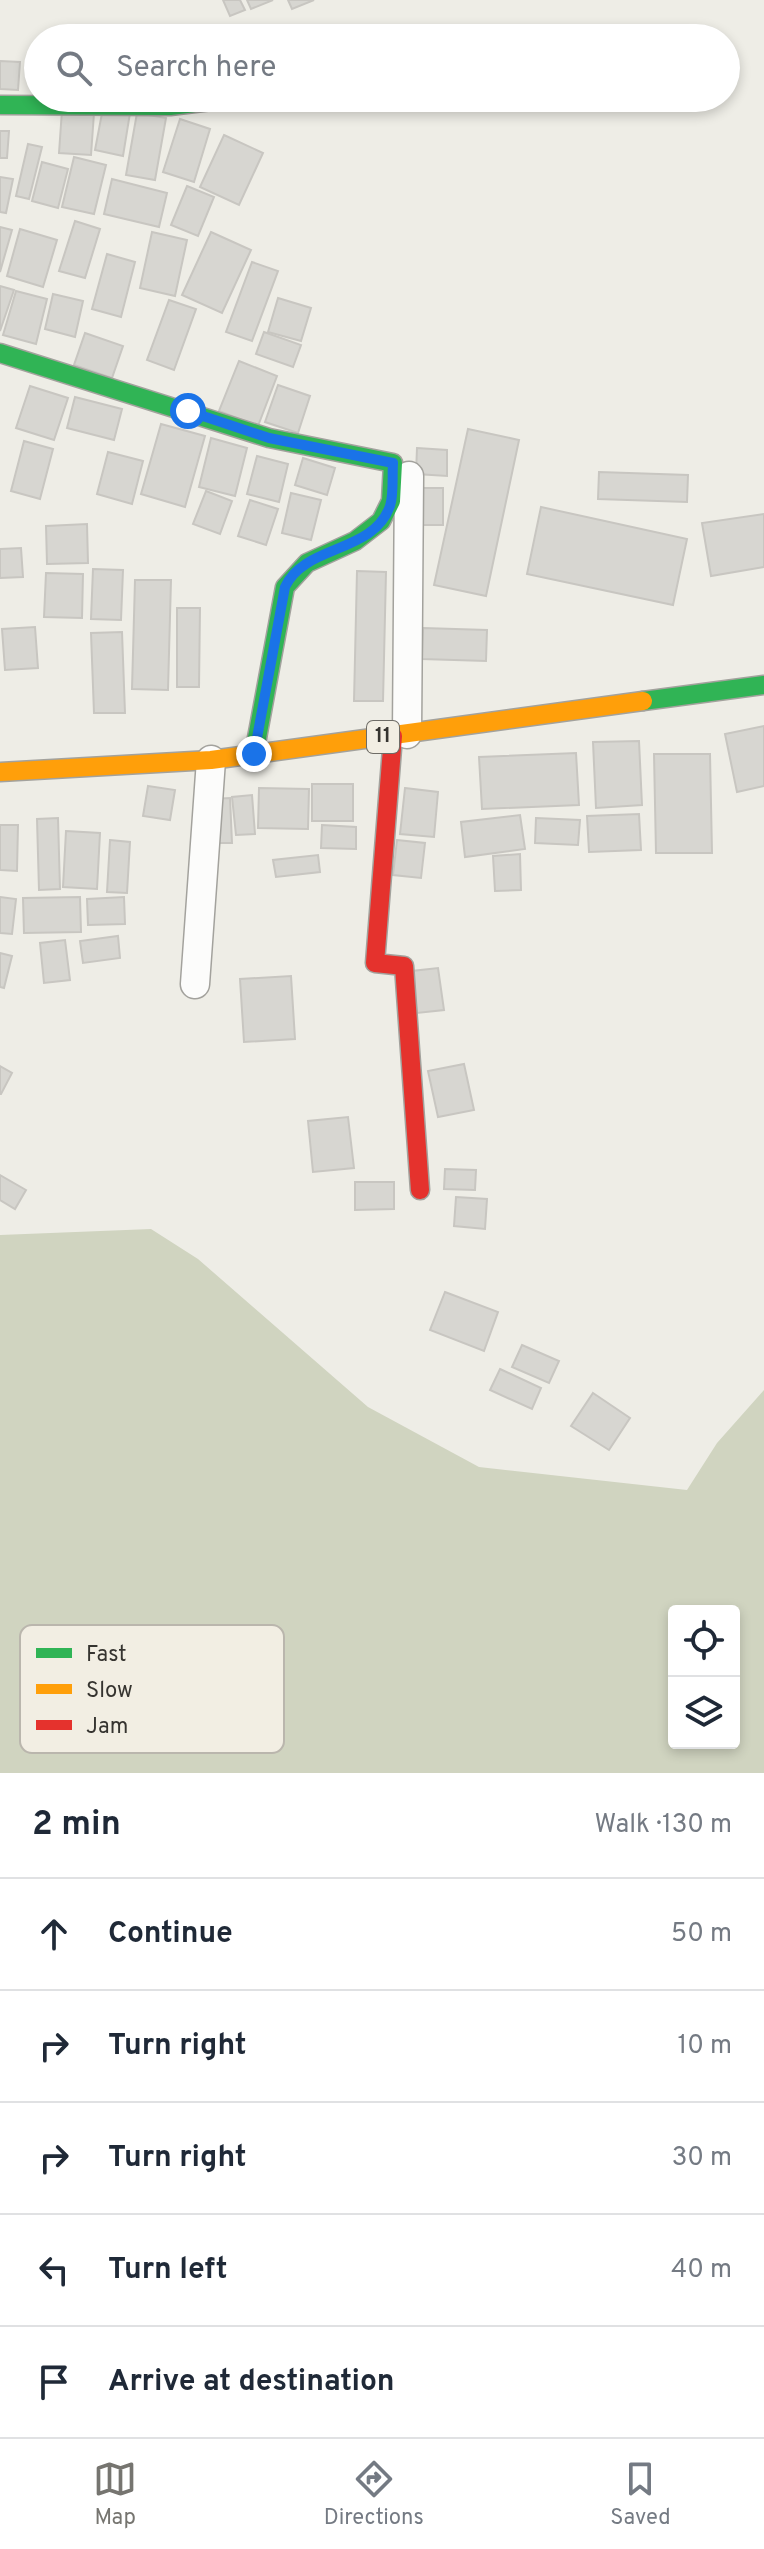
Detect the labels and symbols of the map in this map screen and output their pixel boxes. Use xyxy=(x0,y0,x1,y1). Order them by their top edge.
route start xyxy=(170,393,206,429)
road number: 11 xyxy=(367,721,399,753)
route end xyxy=(236,736,272,772)
legend xyxy=(20,1625,284,1753)
text: Fast xyxy=(86,1642,127,1669)
text: Slow xyxy=(86,1678,133,1705)
text: Jam xyxy=(86,1714,129,1741)

